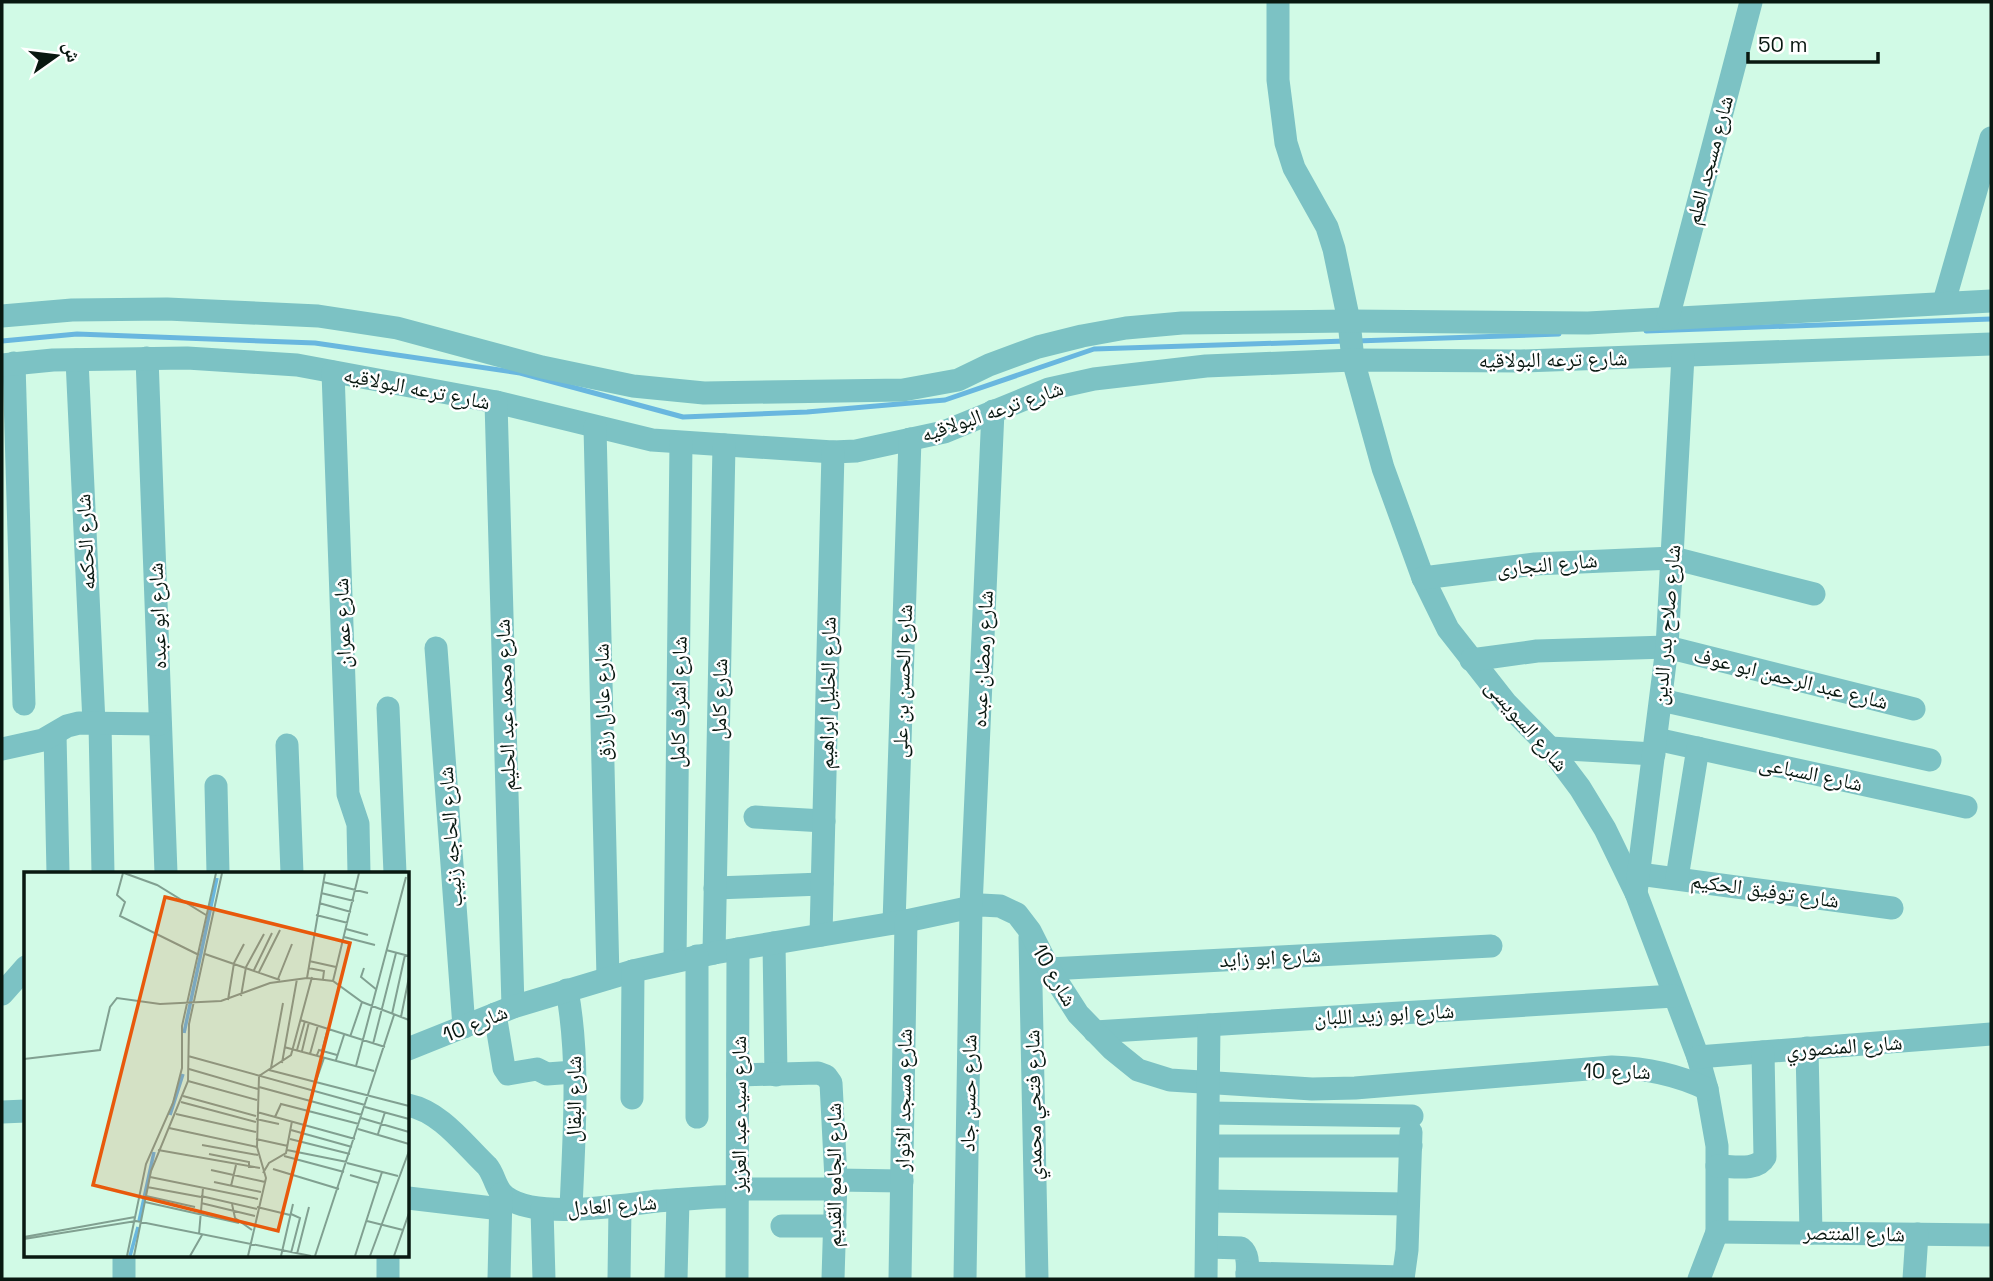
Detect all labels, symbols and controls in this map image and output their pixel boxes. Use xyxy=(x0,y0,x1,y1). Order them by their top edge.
north arrow xyxy=(21,21,91,91)
scale bar xyxy=(1748,21,1878,65)
text: 50 m xyxy=(1758,31,1808,58)
text: ش xyxy=(57,39,87,65)
street label: شارع مسجد العلم xyxy=(1679,92,1740,228)
street label: شارع ترعه البولاقيه xyxy=(1478,344,1628,374)
street label: شارع ترعه البولاقيه xyxy=(341,361,493,415)
street label: شارع ترعه البولاقيه xyxy=(917,374,1067,448)
street label: شارع الحكمه xyxy=(69,493,101,591)
street label: شارع صلاح بدر الدين xyxy=(1646,543,1686,707)
street label: شارع النجارى xyxy=(1495,546,1599,582)
street label: شارع ابو عبده xyxy=(142,562,172,670)
street label: شارع عمران xyxy=(327,577,357,669)
street label: شارع رمضان عبده xyxy=(965,590,999,728)
street label: شارع الحسن بن على xyxy=(886,604,918,758)
street label: شارع الخليل ابراهيم xyxy=(812,616,843,770)
street label: شارع محمد عبد الحليم xyxy=(489,618,522,792)
street label: شارع اشرف كامل xyxy=(663,636,693,768)
street label: شارع عبد الرحمن ابو عوف xyxy=(1691,641,1891,715)
street label: شارع عادل رزق xyxy=(587,643,617,761)
street label: شارع كامل xyxy=(705,658,733,740)
street label: شارع السويسى xyxy=(1479,673,1575,777)
street label: شارع السباعى xyxy=(1757,749,1865,797)
street label: شارع الحاجه زنيب xyxy=(432,766,468,908)
street label: شارع توفيق الحكيم xyxy=(1689,866,1841,915)
inset map xyxy=(24,872,410,1256)
street label: شارع 10 xyxy=(1026,939,1084,1011)
street label: شارع ابو زايد xyxy=(1219,941,1321,973)
street label: شارع ابو زيد اللبان xyxy=(1313,997,1455,1031)
street label: شارع 10 xyxy=(439,998,511,1048)
street label: شارع مسجد الانوار xyxy=(888,1028,918,1173)
street label: شارع المنصوري xyxy=(1785,1028,1903,1067)
street label: شارع فتحي محمدي xyxy=(1018,1029,1051,1181)
street label: شارع حسن جاد xyxy=(953,1034,983,1152)
street label: شارع سيد عبد العزيز xyxy=(725,1036,752,1193)
street label: شارع البقال xyxy=(560,1056,587,1142)
street label: شارع 10 xyxy=(1583,1057,1651,1085)
street label: شارع الجامع القديم xyxy=(820,1103,848,1247)
street label: شارع العادل xyxy=(566,1188,658,1222)
street label: شارع المنتصر xyxy=(1802,1219,1905,1247)

